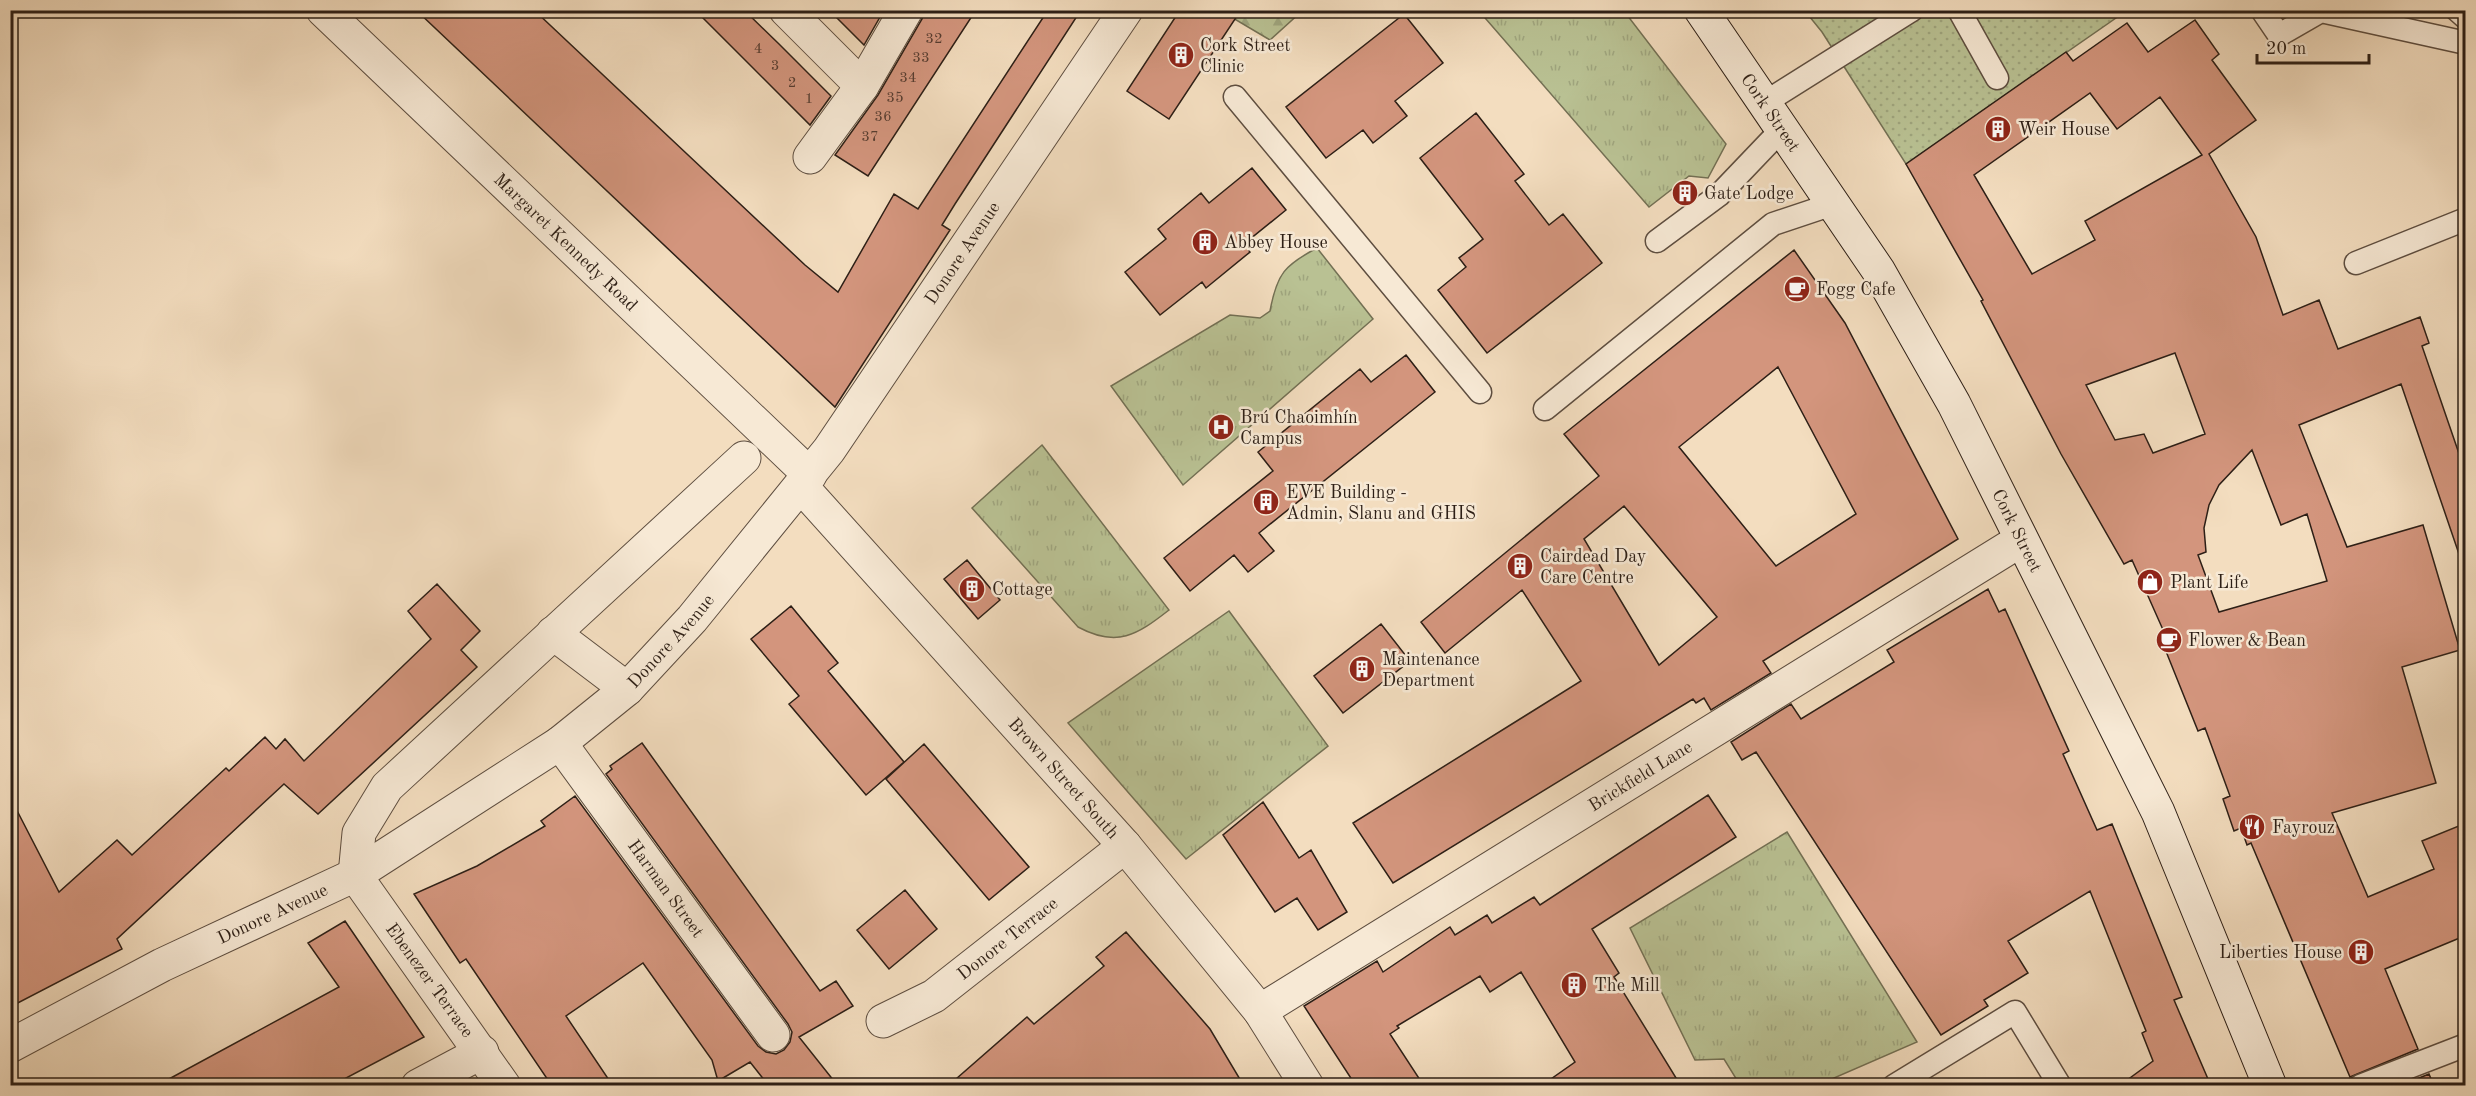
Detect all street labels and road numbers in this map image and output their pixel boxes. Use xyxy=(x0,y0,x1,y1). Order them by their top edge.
street label: Cork Street xyxy=(1737,71,1803,156)
street label: Margaret Kennedy Road xyxy=(490,170,641,315)
street label: Donore Avenue xyxy=(922,199,1004,308)
street label: Cork Street xyxy=(1988,486,2045,575)
street label: Donore Avenue xyxy=(625,591,718,692)
street label: Brown Street South xyxy=(1004,715,1122,843)
street label: Brickfield Lane xyxy=(1586,738,1696,815)
street label: Harman Street xyxy=(624,837,707,941)
street label: Donore Avenue xyxy=(215,881,331,948)
street label: Donore Terrace xyxy=(954,894,1061,984)
street label: Ebenezer Terrace xyxy=(382,920,477,1041)

